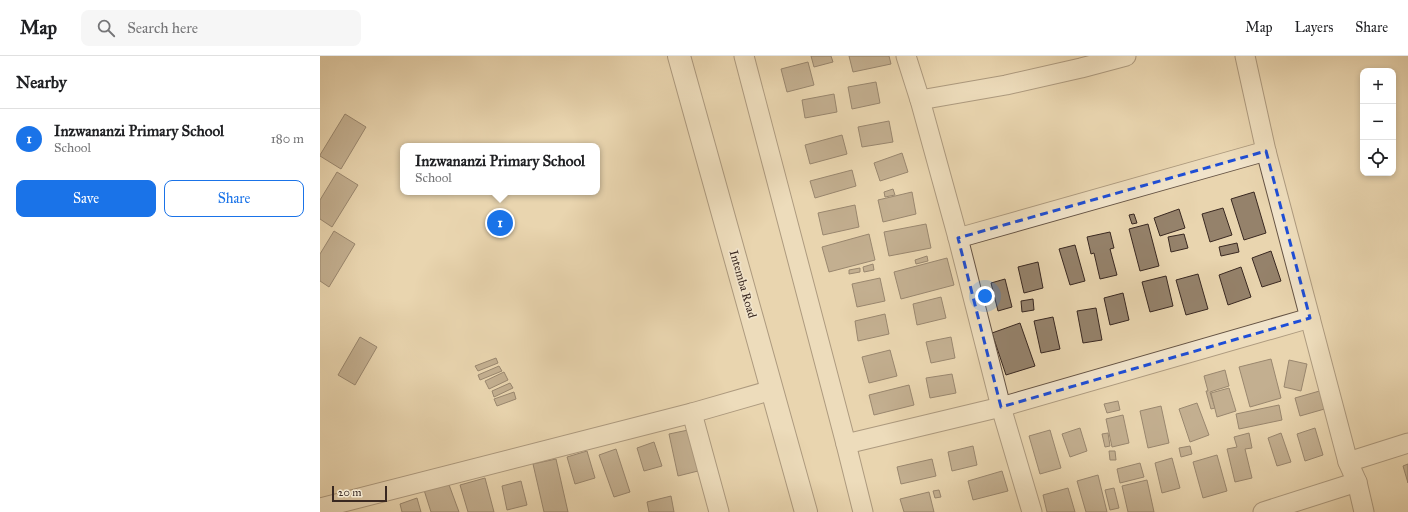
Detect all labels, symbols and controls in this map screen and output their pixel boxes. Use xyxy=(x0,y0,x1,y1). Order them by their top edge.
search box xyxy=(81,10,361,46)
text: Map xyxy=(20,16,57,39)
icon: search xyxy=(95,17,117,39)
text: Search here xyxy=(127,19,198,37)
text: Map xyxy=(1245,19,1273,36)
text: Layers xyxy=(1295,19,1333,36)
text: Share xyxy=(1355,19,1388,36)
map controls xyxy=(1360,68,1396,176)
button: + xyxy=(1360,68,1396,104)
text: Nearby xyxy=(16,72,67,93)
button: − xyxy=(1360,104,1396,140)
text: Inzwananzi Primary School xyxy=(54,122,224,140)
text: 1 xyxy=(26,131,32,147)
text: 180 m xyxy=(271,131,304,147)
text: School xyxy=(54,140,91,156)
button: locate xyxy=(1360,140,1396,176)
popup xyxy=(400,143,600,195)
text: Inzwananzi Primary School xyxy=(415,152,585,170)
text: School xyxy=(415,170,452,186)
button: Save xyxy=(16,180,156,217)
button: Share xyxy=(164,180,304,217)
pin: 1 xyxy=(487,208,513,238)
street label: Intemba Road xyxy=(727,248,759,320)
your location xyxy=(975,286,995,306)
scale bar xyxy=(332,484,387,503)
text: 20 m xyxy=(338,486,361,499)

